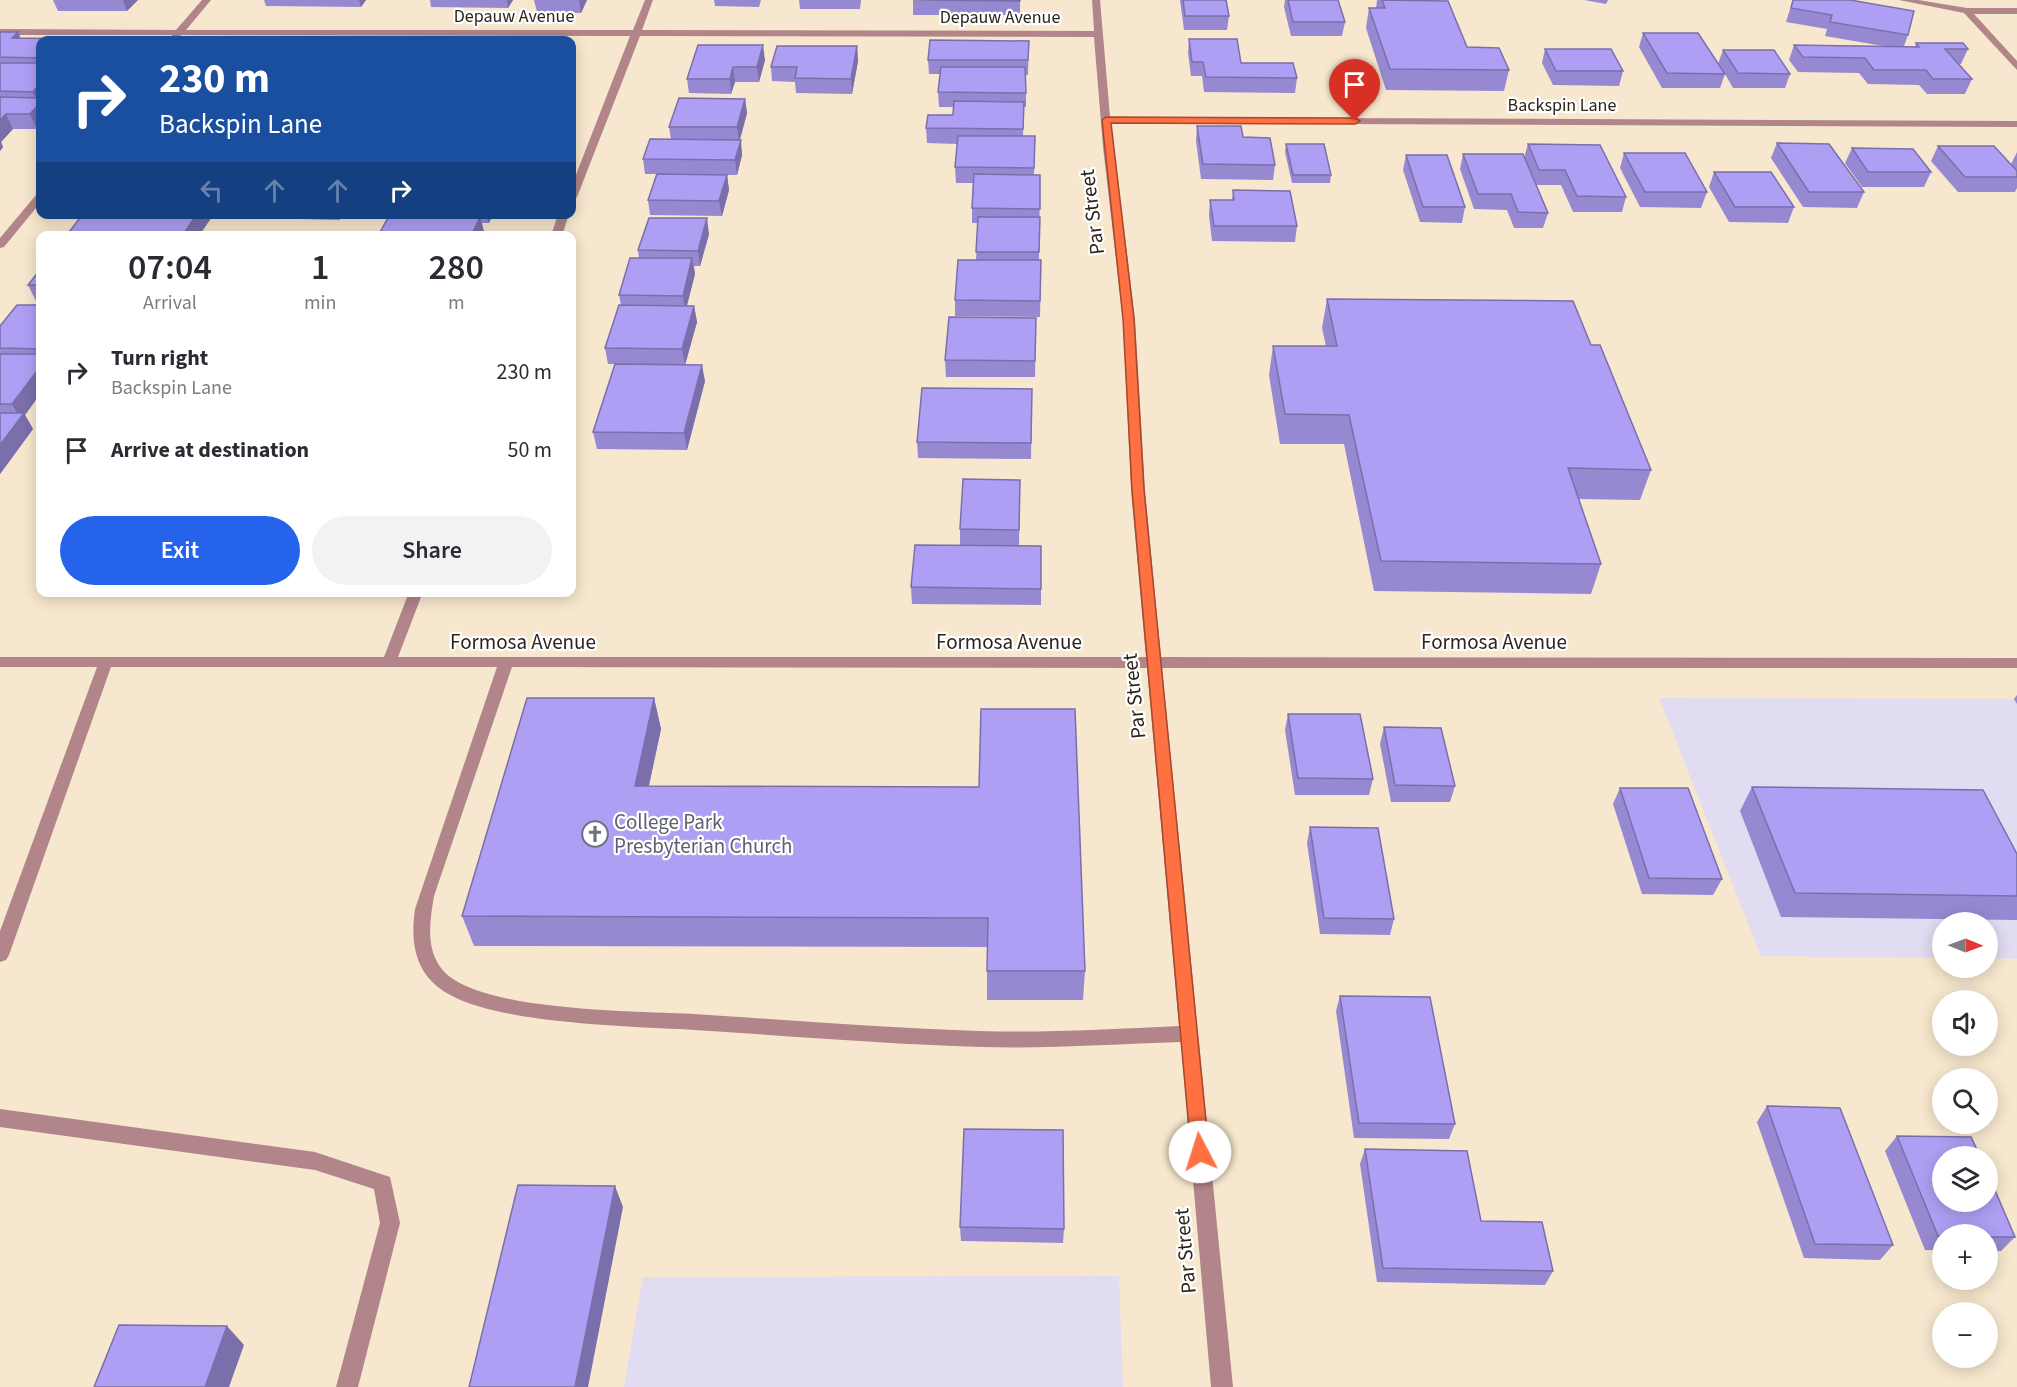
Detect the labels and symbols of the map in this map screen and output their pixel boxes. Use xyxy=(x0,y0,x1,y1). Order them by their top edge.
street label: Depauw Avenue xyxy=(454,4,574,29)
street label: Depauw Avenue xyxy=(940,5,1060,30)
pin xyxy=(1329,59,1380,121)
street label: Backspin Lane xyxy=(1508,93,1616,118)
street label: Par Street xyxy=(1072,168,1112,256)
street label: Formosa Avenue xyxy=(450,627,596,657)
street label: Formosa Avenue xyxy=(936,627,1082,657)
street label: Formosa Avenue xyxy=(1421,627,1567,657)
street label: Par Street xyxy=(1115,652,1153,740)
place label: College Park Presbyterian Church xyxy=(614,807,792,861)
church icon: College Park Presbyterian Church xyxy=(580,819,610,849)
north arrow xyxy=(1932,912,1998,978)
position arrow xyxy=(1168,1120,1232,1184)
street label: Par Street xyxy=(1166,1207,1204,1295)

